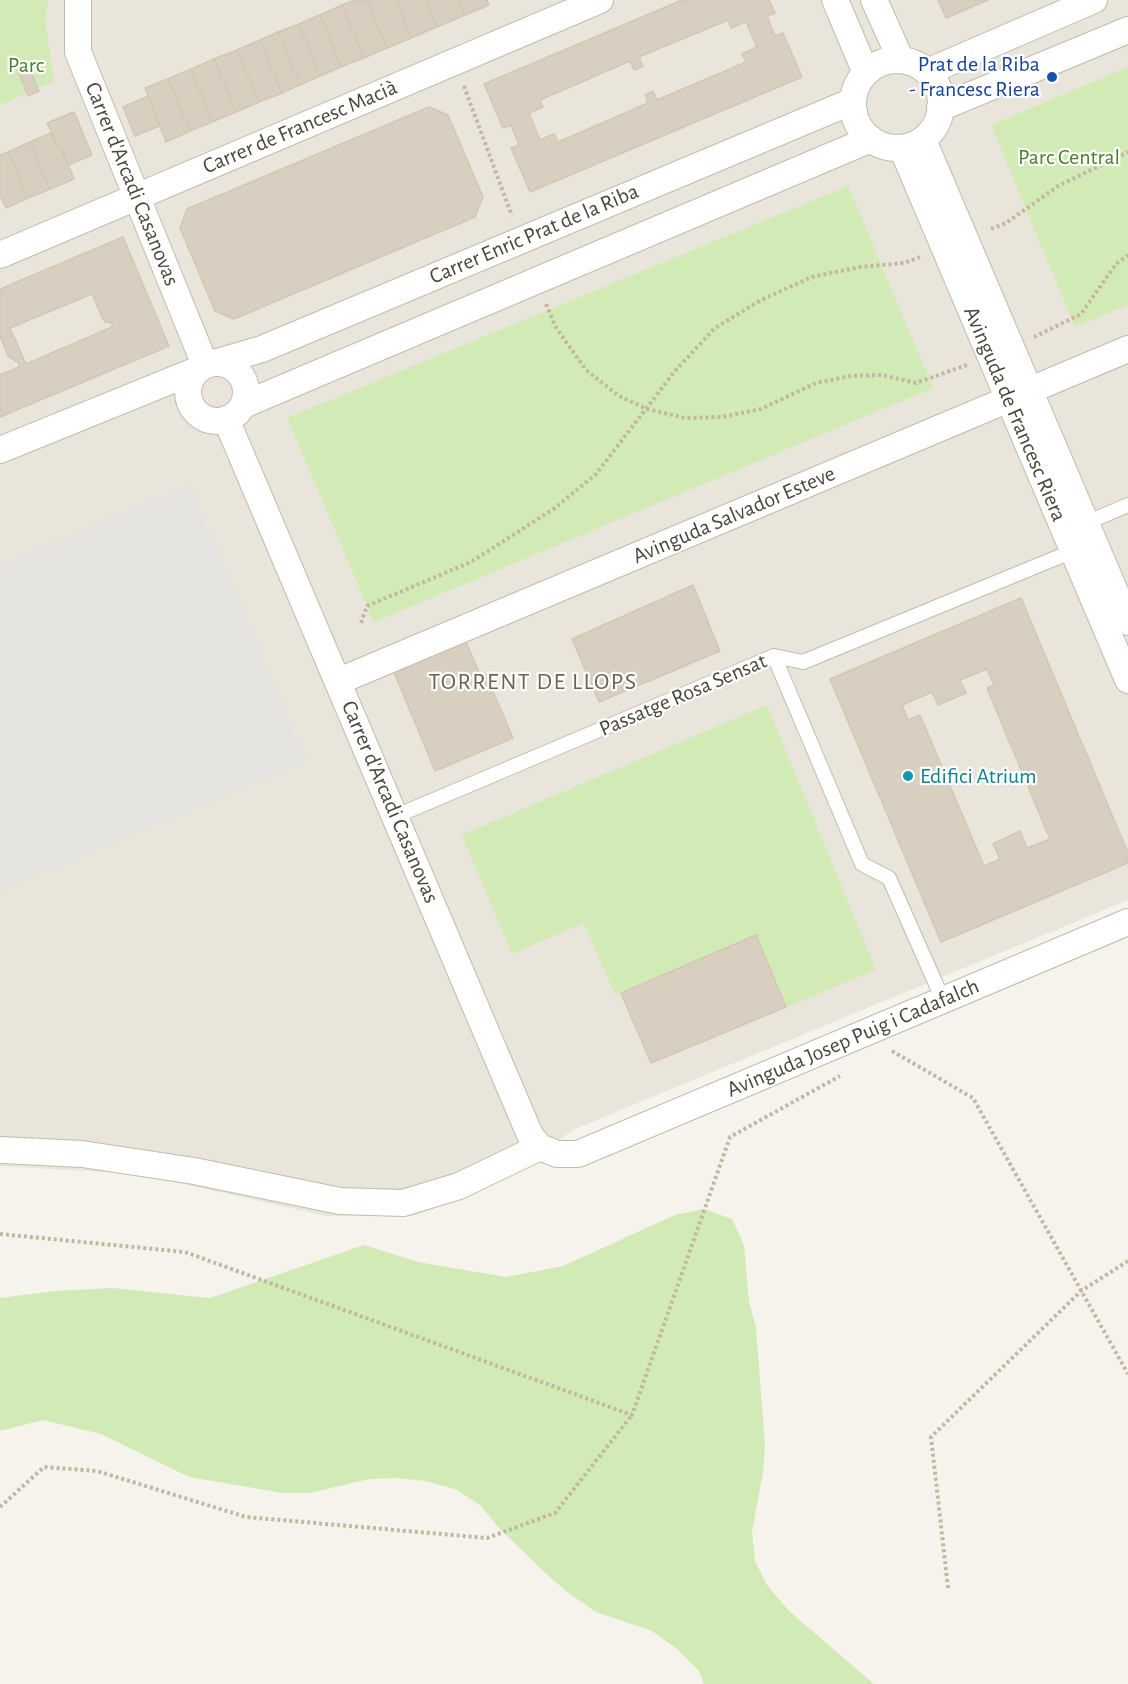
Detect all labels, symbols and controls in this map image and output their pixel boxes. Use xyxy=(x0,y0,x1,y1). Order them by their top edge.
place label: Prat de la Riba - Francesc Riera xyxy=(909,51,1040,102)
park label: Parc xyxy=(8,52,44,78)
marker: Prat de la Riba - Francesc Riera xyxy=(1045,70,1059,84)
street label: Carrer de Francesc Macià xyxy=(199,74,401,180)
street label: Carrer d'Arcadi Casanovas xyxy=(79,78,185,290)
park label: Parc Central xyxy=(1018,144,1120,170)
street label: Carrer Enric Prat de la Riba xyxy=(425,178,643,290)
street label: Avinguda de Francesc Riera xyxy=(958,303,1072,525)
street label: Avinguda Salvador Esteve xyxy=(629,460,839,570)
street label: Passatge Rosa Sensat xyxy=(595,648,771,742)
district label: TORRENT DE LLOPS xyxy=(428,668,638,696)
street label: Carrer d'Arcadi Casanovas xyxy=(335,697,445,907)
place label: Edifici Atrium xyxy=(920,763,1037,789)
marker: Edifici Atrium xyxy=(901,769,915,783)
street label: Avinguda Josep Puig i Cadafalch xyxy=(723,973,983,1103)

